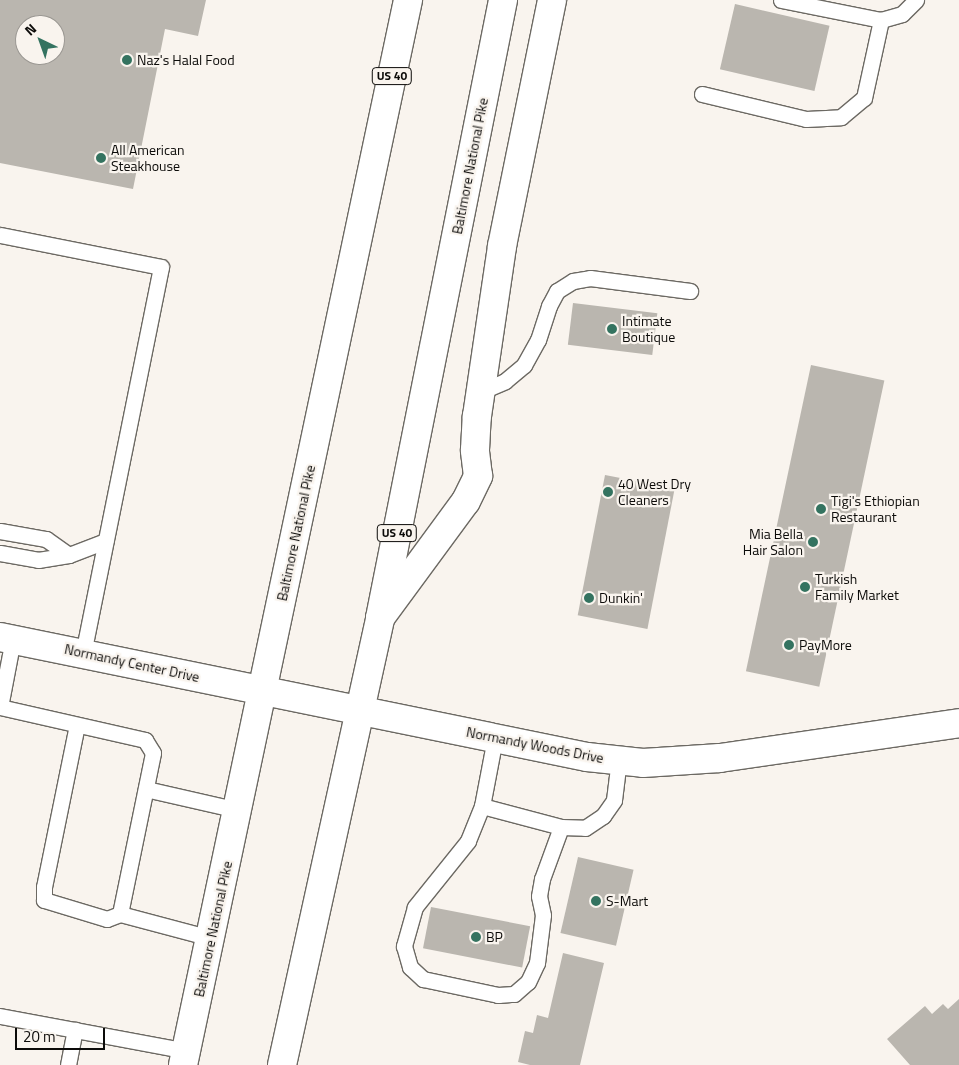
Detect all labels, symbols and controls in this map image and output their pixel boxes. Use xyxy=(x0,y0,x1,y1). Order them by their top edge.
north arrow xyxy=(15,15,65,65)
text: N xyxy=(20,18,41,40)
place label: Naz's Halal Food xyxy=(137,52,235,68)
marker: Naz's Halal Food xyxy=(121,54,133,66)
road number: US 40 xyxy=(371,66,413,85)
street label: Baltimore National Pike xyxy=(449,96,491,236)
place label: All American Steakhouse xyxy=(111,142,185,174)
marker: All American Steakhouse xyxy=(95,152,107,164)
place label: Intimate Boutique xyxy=(622,313,675,346)
marker: Intimate Boutique xyxy=(606,323,618,335)
street label: Baltimore National Pike xyxy=(273,464,319,602)
place label: 40 West Dry Cleaners xyxy=(618,476,691,508)
marker: 40 West Dry Cleaners xyxy=(602,486,614,498)
place label: Tigi's Ethiopian Restaurant xyxy=(831,493,920,526)
marker: Tigi's Ethiopian Restaurant xyxy=(815,503,827,515)
road number: US 40 xyxy=(376,524,418,542)
place label: Mia Bella Hair Salon xyxy=(743,526,803,558)
marker: Mia Bella Hair Salon xyxy=(807,536,819,548)
place label: Turkish Family Market xyxy=(815,571,899,604)
marker: Turkish Family Market xyxy=(799,581,811,593)
place label: Dunkin' xyxy=(599,590,643,606)
marker: Dunkin' xyxy=(583,592,595,604)
place label: PayMore xyxy=(799,637,852,653)
marker: PayMore xyxy=(783,639,795,651)
street label: Normandy Center Drive xyxy=(63,640,201,686)
street label: Normandy Woods Drive xyxy=(465,723,605,767)
street label: Baltimore National Pike xyxy=(190,860,236,998)
place label: S-Mart xyxy=(606,893,648,909)
marker: S-Mart xyxy=(590,895,602,907)
place label: BP xyxy=(486,929,503,945)
marker: BP xyxy=(470,931,482,943)
scale bar xyxy=(18,1018,108,1050)
text: 20 m xyxy=(23,1025,56,1048)

